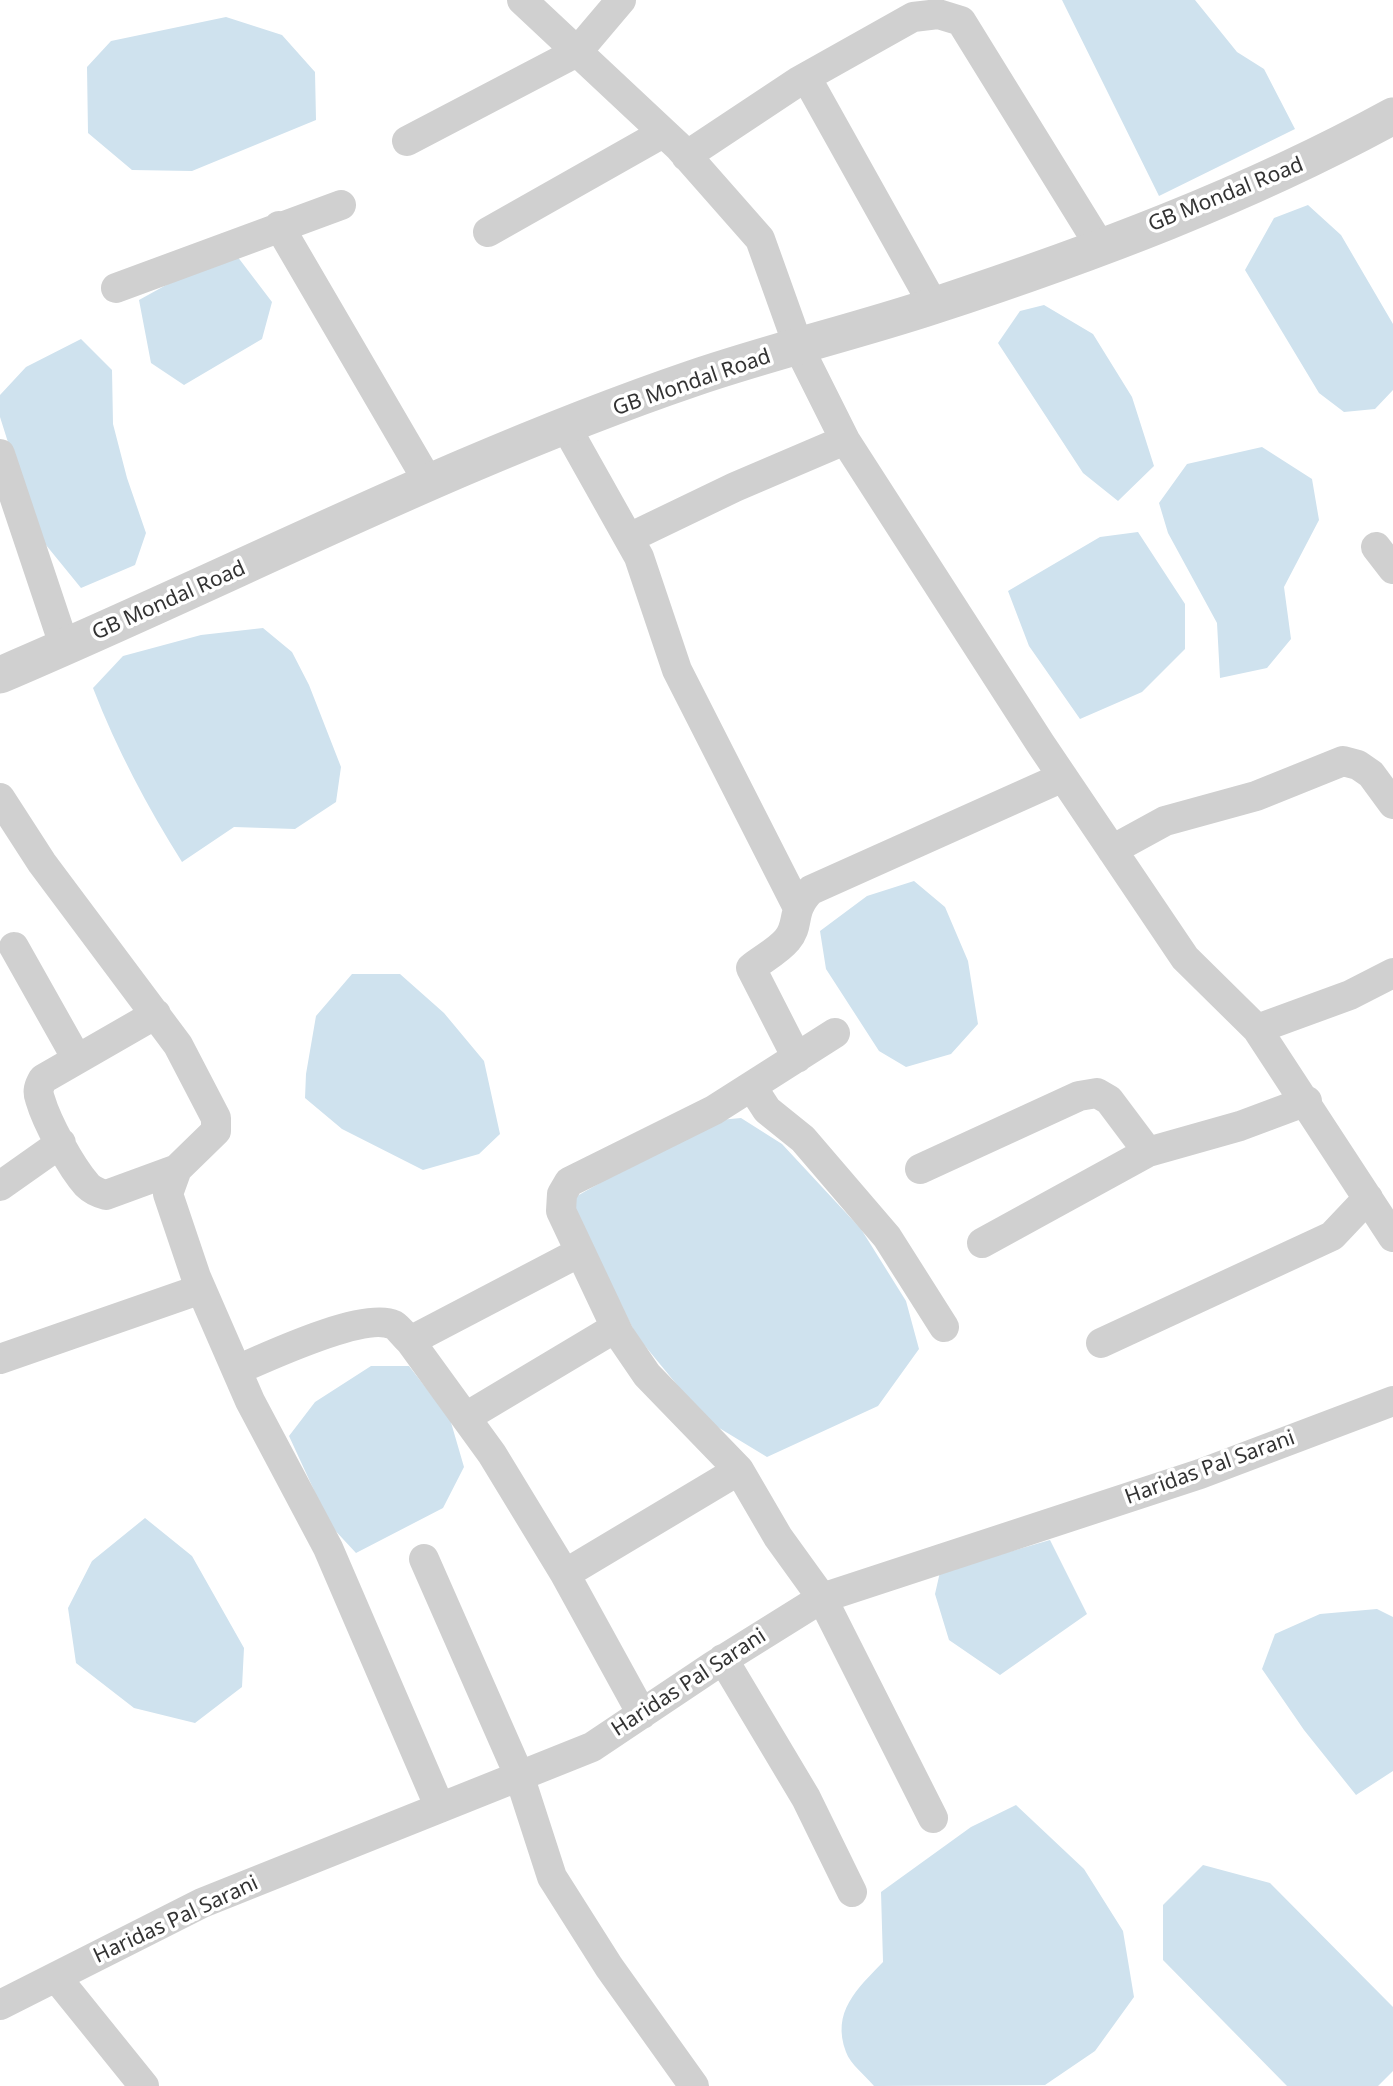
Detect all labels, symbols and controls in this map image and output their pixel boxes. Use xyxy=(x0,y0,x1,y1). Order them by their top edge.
street label: GB Mondal Road xyxy=(1145,152,1307,238)
street label: GB Mondal Road xyxy=(610,344,774,422)
street label: GB Mondal Road xyxy=(88,556,250,646)
street label: Haridas Pal Sarani xyxy=(1122,1426,1298,1510)
street label: Haridas Pal Sarani xyxy=(607,1624,771,1742)
street label: Haridas Pal Sarani xyxy=(90,1871,262,1969)

